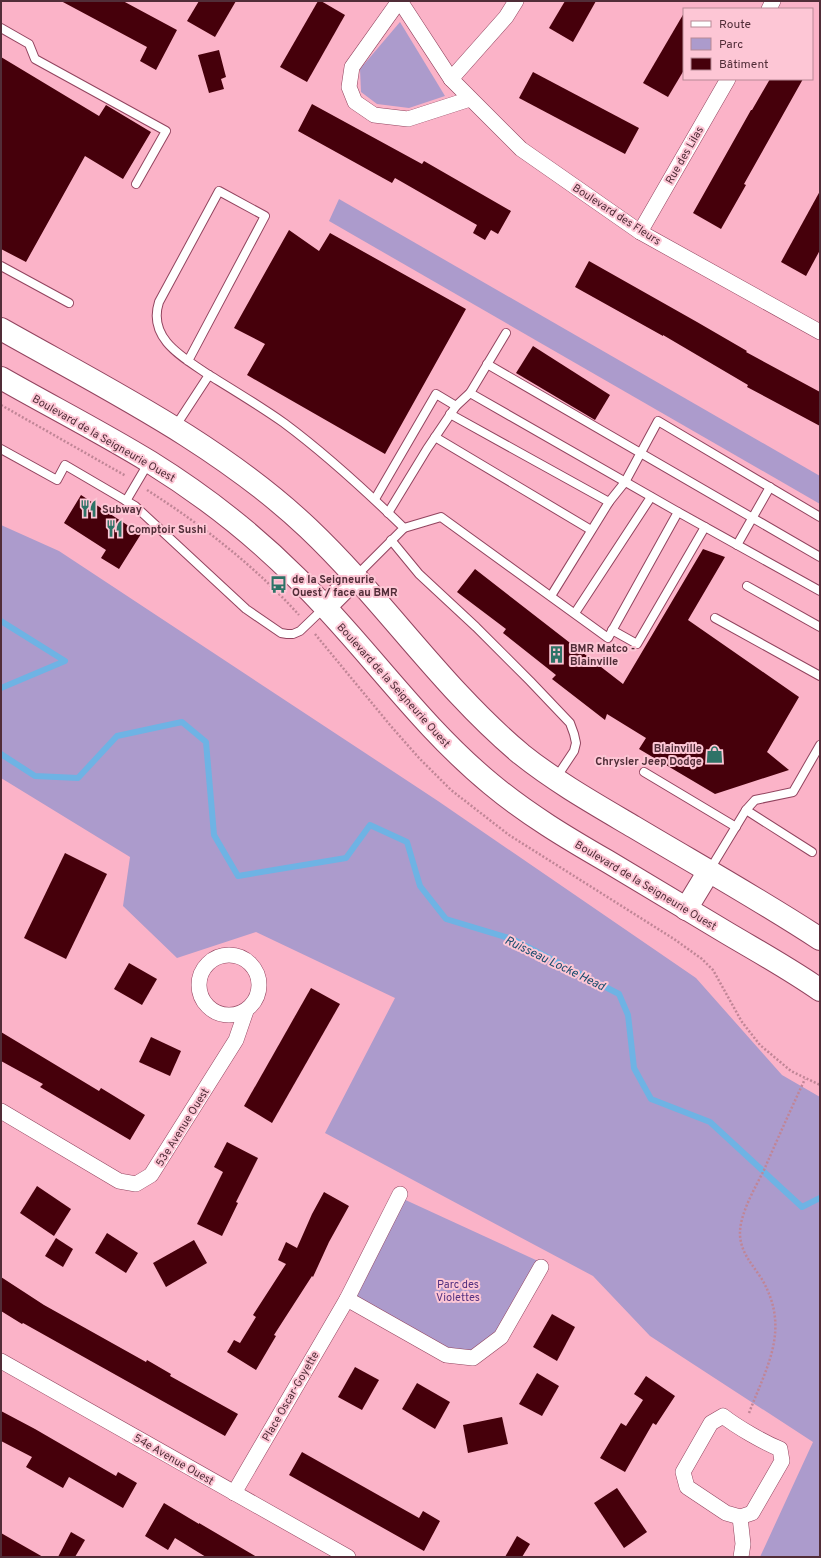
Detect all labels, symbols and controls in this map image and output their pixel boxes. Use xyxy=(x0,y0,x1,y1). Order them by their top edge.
legend xyxy=(683,8,813,80)
text: Route xyxy=(719,17,751,33)
text: Parc xyxy=(719,37,743,53)
text: Bâtiment xyxy=(719,57,769,73)
street label: Rue des Lilas xyxy=(663,124,707,187)
street label: Boulevard des Fleurs xyxy=(570,181,663,249)
street label: Boulevard de la Seigneurie Ouest xyxy=(29,392,178,486)
restaurant icon: Subway xyxy=(79,499,99,519)
place label: Subway xyxy=(102,503,142,517)
restaurant icon: Comptoir Sushi xyxy=(105,519,125,539)
place label: Comptoir Sushi xyxy=(128,523,206,537)
place label: de la Seigneurie Ouest / face au BMR xyxy=(292,573,398,600)
bus stop icon: de la Seigneurie Ouest / face au BMR xyxy=(269,575,289,595)
street label: Boulevard de la Seigneurie Ouest xyxy=(334,620,453,751)
place label: BMR Matco - Blainville xyxy=(570,642,635,669)
building icon: BMR Matco - Blainville xyxy=(547,644,567,664)
place label: Blainville Chrysler Jeep Dodge xyxy=(595,742,702,769)
shop icon: Blainville Chrysler Jeep Dodge xyxy=(705,744,725,764)
street label: Boulevard de la Seigneurie Ouest xyxy=(572,838,719,934)
water label: Ruisseau Locke Head xyxy=(502,933,609,996)
street label: 53e Avenue Ouest xyxy=(153,1086,213,1169)
park label: Parc des Violettes xyxy=(436,1278,480,1305)
street label: Place Oscar-Goyette xyxy=(259,1349,322,1444)
street label: 54e Avenue Ouest xyxy=(131,1431,216,1489)

